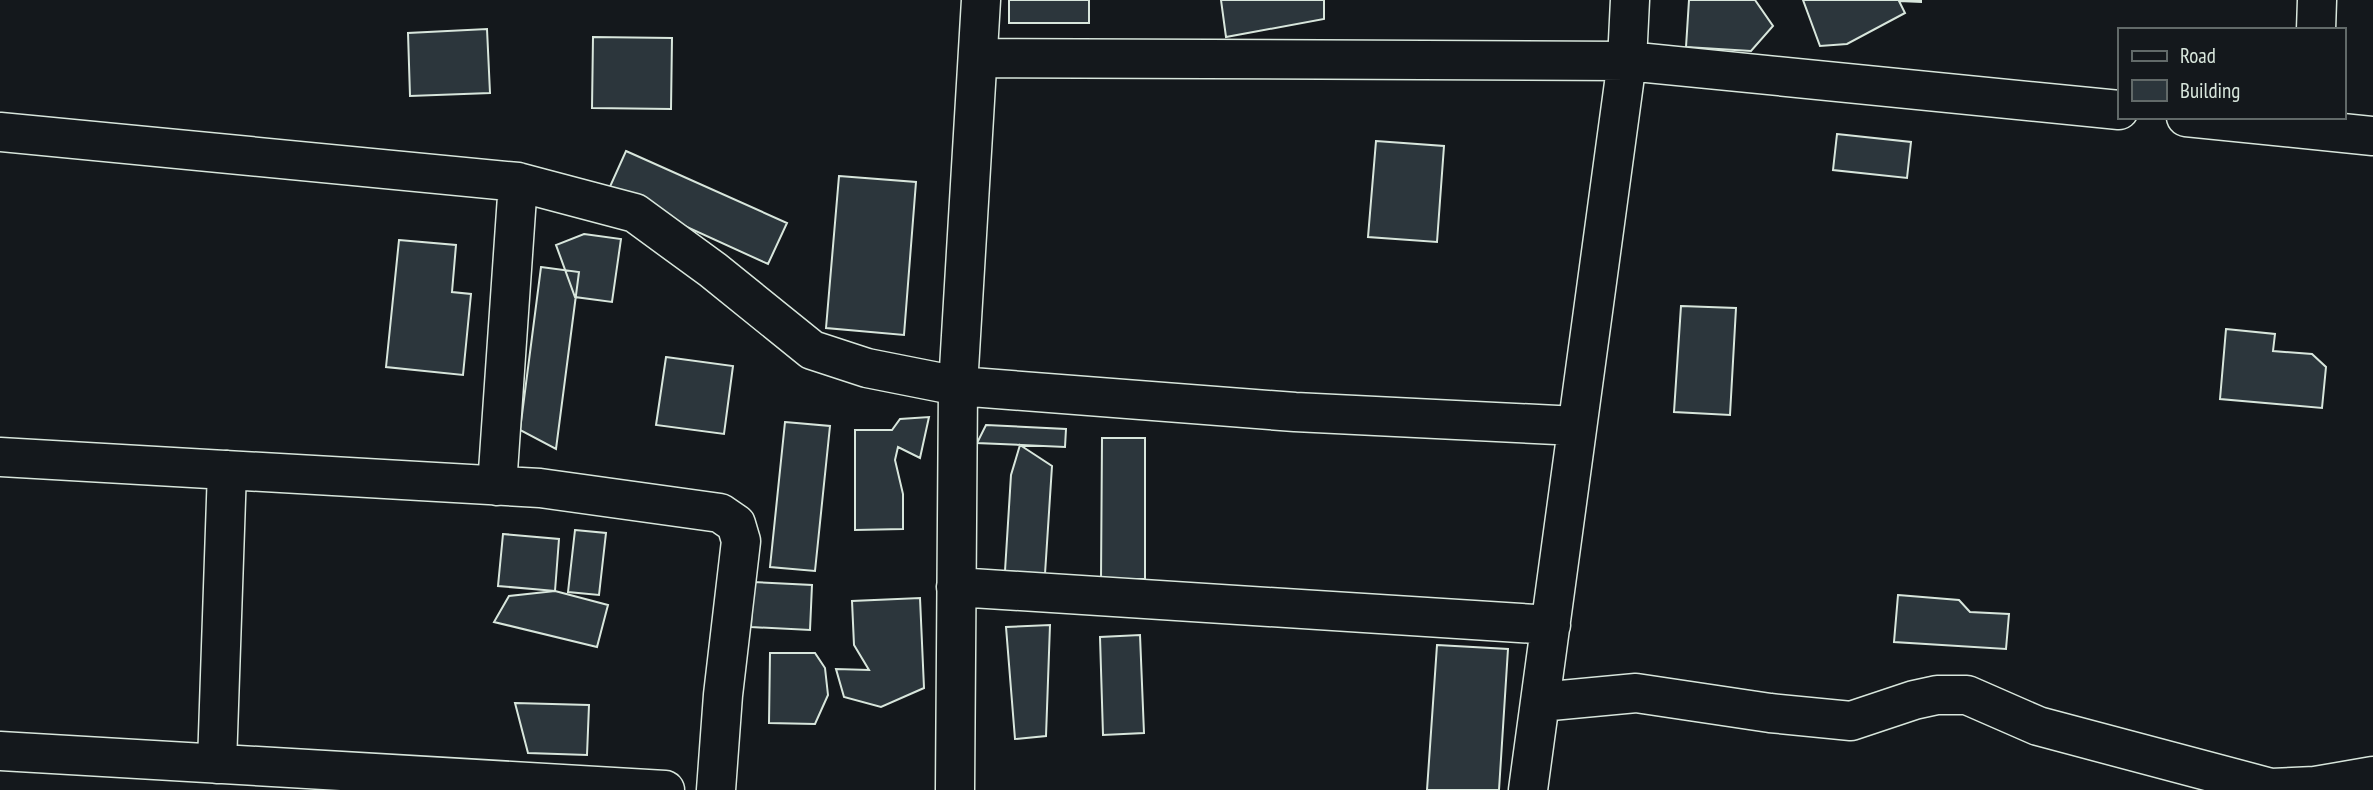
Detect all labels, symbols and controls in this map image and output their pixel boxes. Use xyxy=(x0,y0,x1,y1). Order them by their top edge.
legend xyxy=(2118,28,2345,119)
text: Road xyxy=(2180,42,2216,69)
text: Building xyxy=(2180,77,2240,104)

